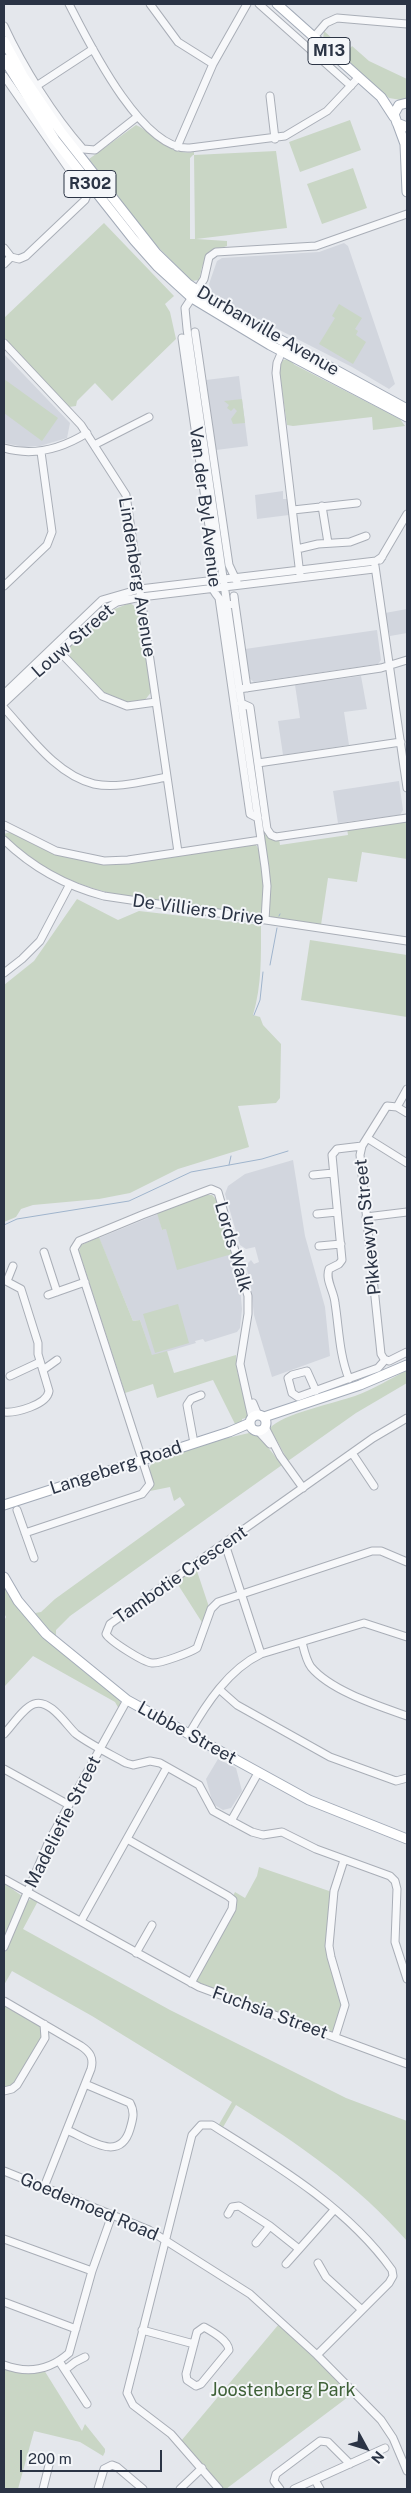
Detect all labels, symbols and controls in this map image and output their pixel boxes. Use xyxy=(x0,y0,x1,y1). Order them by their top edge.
road number: M13 xyxy=(308,37,350,64)
road number: R302 xyxy=(64,170,116,198)
street label: Durbanville Avenue xyxy=(193,281,343,381)
street label: Van der Byl Avenue xyxy=(184,425,226,589)
street label: Lindenberg Avenue xyxy=(114,495,160,659)
street label: Louw Street xyxy=(28,600,118,682)
street label: De Villiers Drive xyxy=(131,890,265,930)
street label: Pikkewyn Street xyxy=(350,1158,386,1296)
street label: Lords Walk xyxy=(210,1199,256,1295)
street label: Langeberg Road xyxy=(47,1436,185,1500)
street label: Tambotie Crescent xyxy=(110,1521,252,1629)
street label: Lubbe Street xyxy=(134,1697,240,1769)
street label: Madeliefie Street xyxy=(20,1752,106,1892)
street label: Fuchsia Street xyxy=(209,1982,331,2044)
street label: Goedemoed Road xyxy=(17,2168,161,2246)
park label: Joostenberg Park xyxy=(210,2379,356,2401)
north arrow xyxy=(341,2423,391,2473)
scale bar xyxy=(22,2440,165,2472)
text: N xyxy=(368,2448,387,2467)
text: 200 m xyxy=(28,2450,72,2467)

